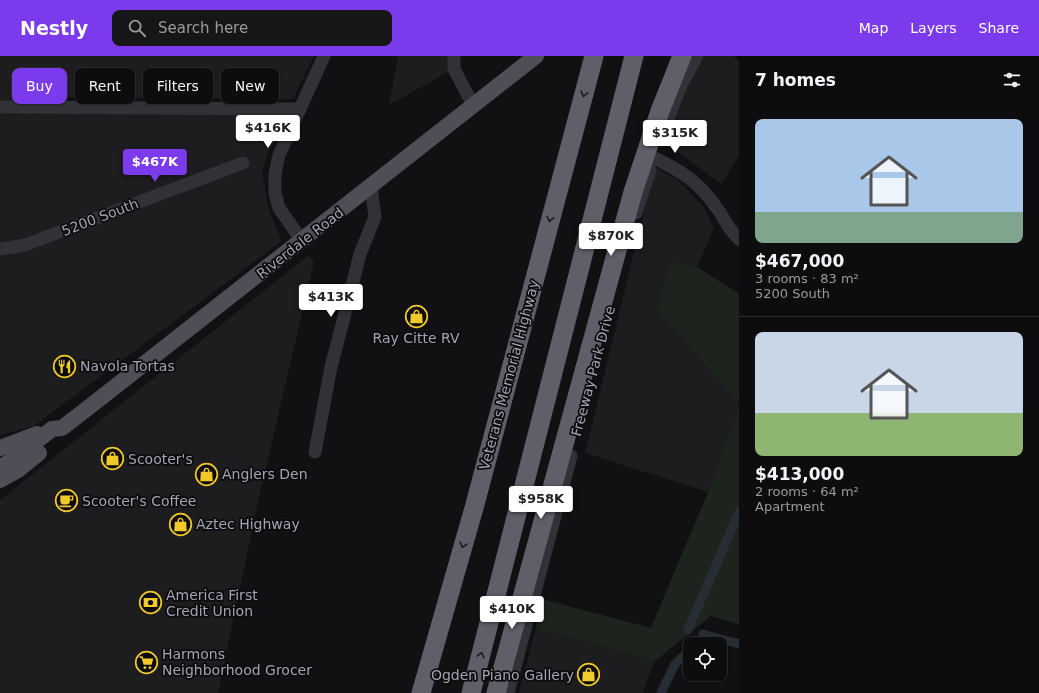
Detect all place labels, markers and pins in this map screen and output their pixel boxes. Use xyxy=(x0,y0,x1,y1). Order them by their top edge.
pin: $416K xyxy=(240,115,296,149)
pin: $315K xyxy=(647,120,703,154)
pin: $467K xyxy=(127,149,183,183)
pin: $870K xyxy=(583,223,639,257)
pin: $413K xyxy=(303,284,359,318)
shop icon: Ray Citte RV xyxy=(403,303,429,329)
place label: Ray Citte RV xyxy=(373,330,460,346)
restaurant icon: Navola Tortas xyxy=(52,353,78,379)
place label: Navola Tortas xyxy=(80,358,175,374)
shop icon: Scooter's xyxy=(100,446,126,472)
place label: Scooter's xyxy=(128,451,193,467)
shop icon: Anglers Den xyxy=(194,461,220,487)
place label: Anglers Den xyxy=(222,466,308,482)
pin: $958K xyxy=(513,486,569,520)
cafe icon: Scooter's Coffee xyxy=(54,488,80,514)
place label: Scooter's Coffee xyxy=(82,493,196,509)
shop icon: Aztec Highway xyxy=(168,511,194,537)
place label: Aztec Highway xyxy=(196,516,300,532)
place label: America First Credit Union xyxy=(166,587,258,619)
bank icon: America First Credit Union xyxy=(138,590,164,616)
pin: $410K xyxy=(484,596,540,630)
place label: Harmons Neighborhood Grocer xyxy=(162,646,312,678)
supermarket icon: Harmons Neighborhood Grocer xyxy=(134,649,160,675)
shop icon: Ogden Piano Gallery xyxy=(576,662,602,688)
place label: Ogden Piano Gallery xyxy=(431,667,574,683)

